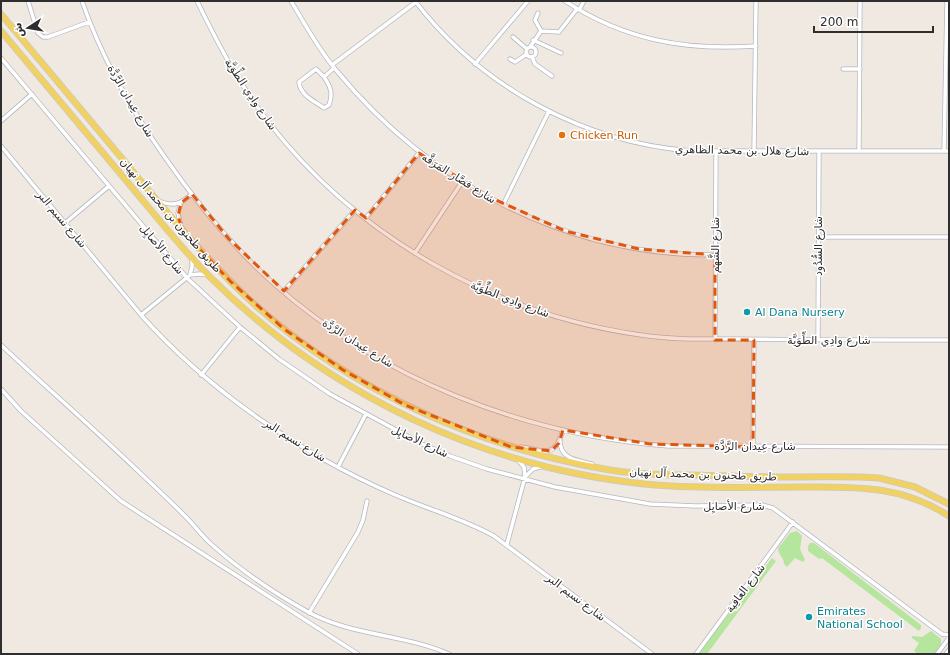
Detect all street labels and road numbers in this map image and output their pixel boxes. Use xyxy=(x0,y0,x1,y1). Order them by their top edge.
street label: شارع وادِي الطِّوَيَّة xyxy=(222,54,282,132)
street label: شارع عِيدان الرَّدَّة xyxy=(105,62,157,140)
street label: شارع هلال بن محمد الظاهري xyxy=(675,143,809,158)
street label: شارع قصَّار المَرَقَّه xyxy=(419,148,500,206)
street label: طريق طحنون بن محمد آل نهيان xyxy=(116,155,225,276)
street label: شارع نسيم البر xyxy=(33,187,89,251)
street label: شارع السُّدُود xyxy=(811,216,825,276)
street label: شارع الشَّهم xyxy=(707,217,722,273)
street label: شارع الأصايِل xyxy=(136,221,187,278)
street label: شارع وادِي الطِّوَيَّة xyxy=(469,275,552,320)
street label: شارع عِيدان الرَّدَّة xyxy=(320,316,396,370)
street label: شارع وادِي الطِّوَيَّة xyxy=(787,331,871,347)
street label: شارع نسيم البر xyxy=(260,416,328,465)
street label: شارع الأصايِل xyxy=(389,422,451,461)
street label: شارع عِيدان الرَّدَّة xyxy=(714,439,796,453)
street label: طريق طحنون بن محمد آل نهيان xyxy=(629,464,777,485)
street label: شارع الأصايِل xyxy=(703,499,765,514)
street label: شارع العافِية xyxy=(723,561,768,615)
street label: شارع نسيم البر xyxy=(543,570,608,624)

